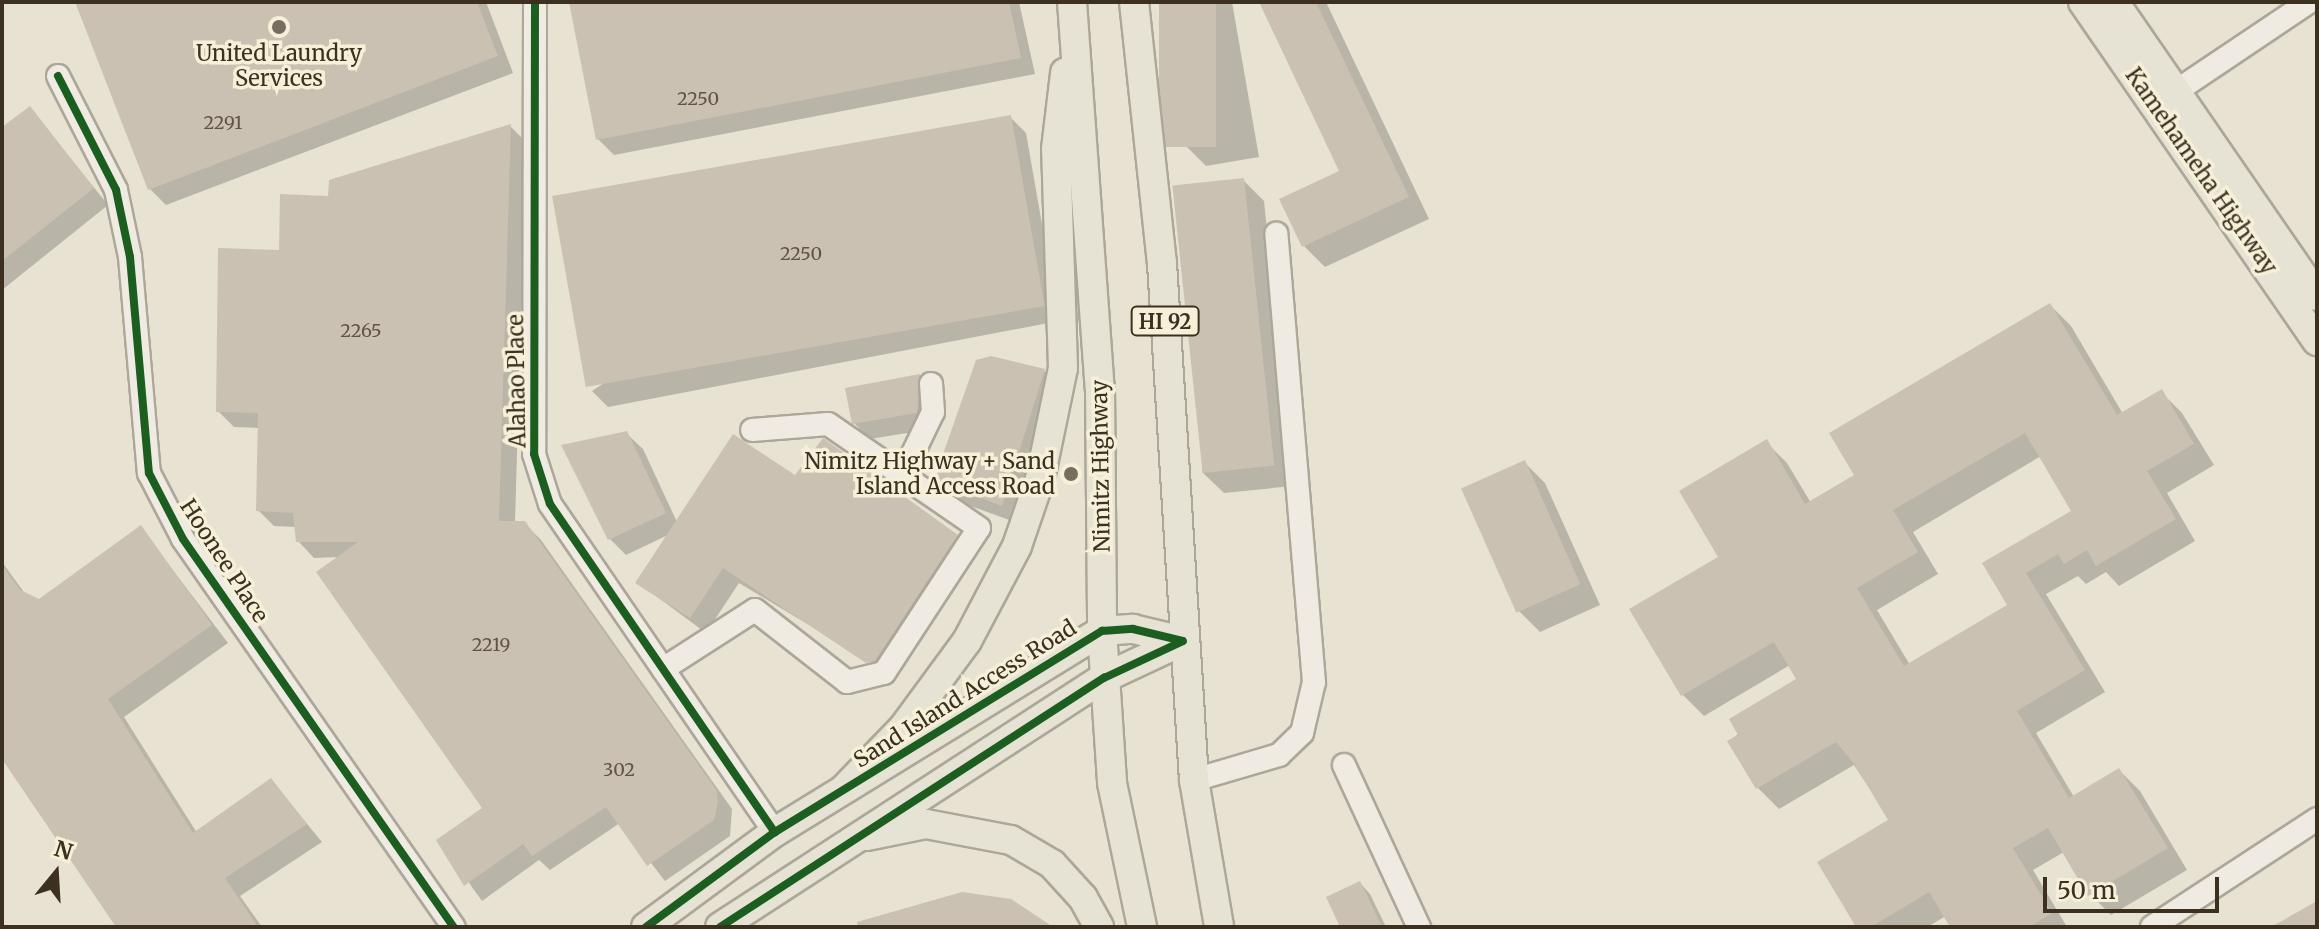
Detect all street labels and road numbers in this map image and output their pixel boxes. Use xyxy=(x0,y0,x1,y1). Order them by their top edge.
street label: Kamehameha Highway xyxy=(2120,63,2282,279)
road number: HI 92 xyxy=(1129,305,1201,337)
street label: Alahao Place xyxy=(503,314,531,448)
street label: Nimitz Highway xyxy=(1086,379,1116,553)
street label: Hoonee Place xyxy=(174,494,274,628)
street label: Sand Island Access Road xyxy=(849,615,1081,773)

